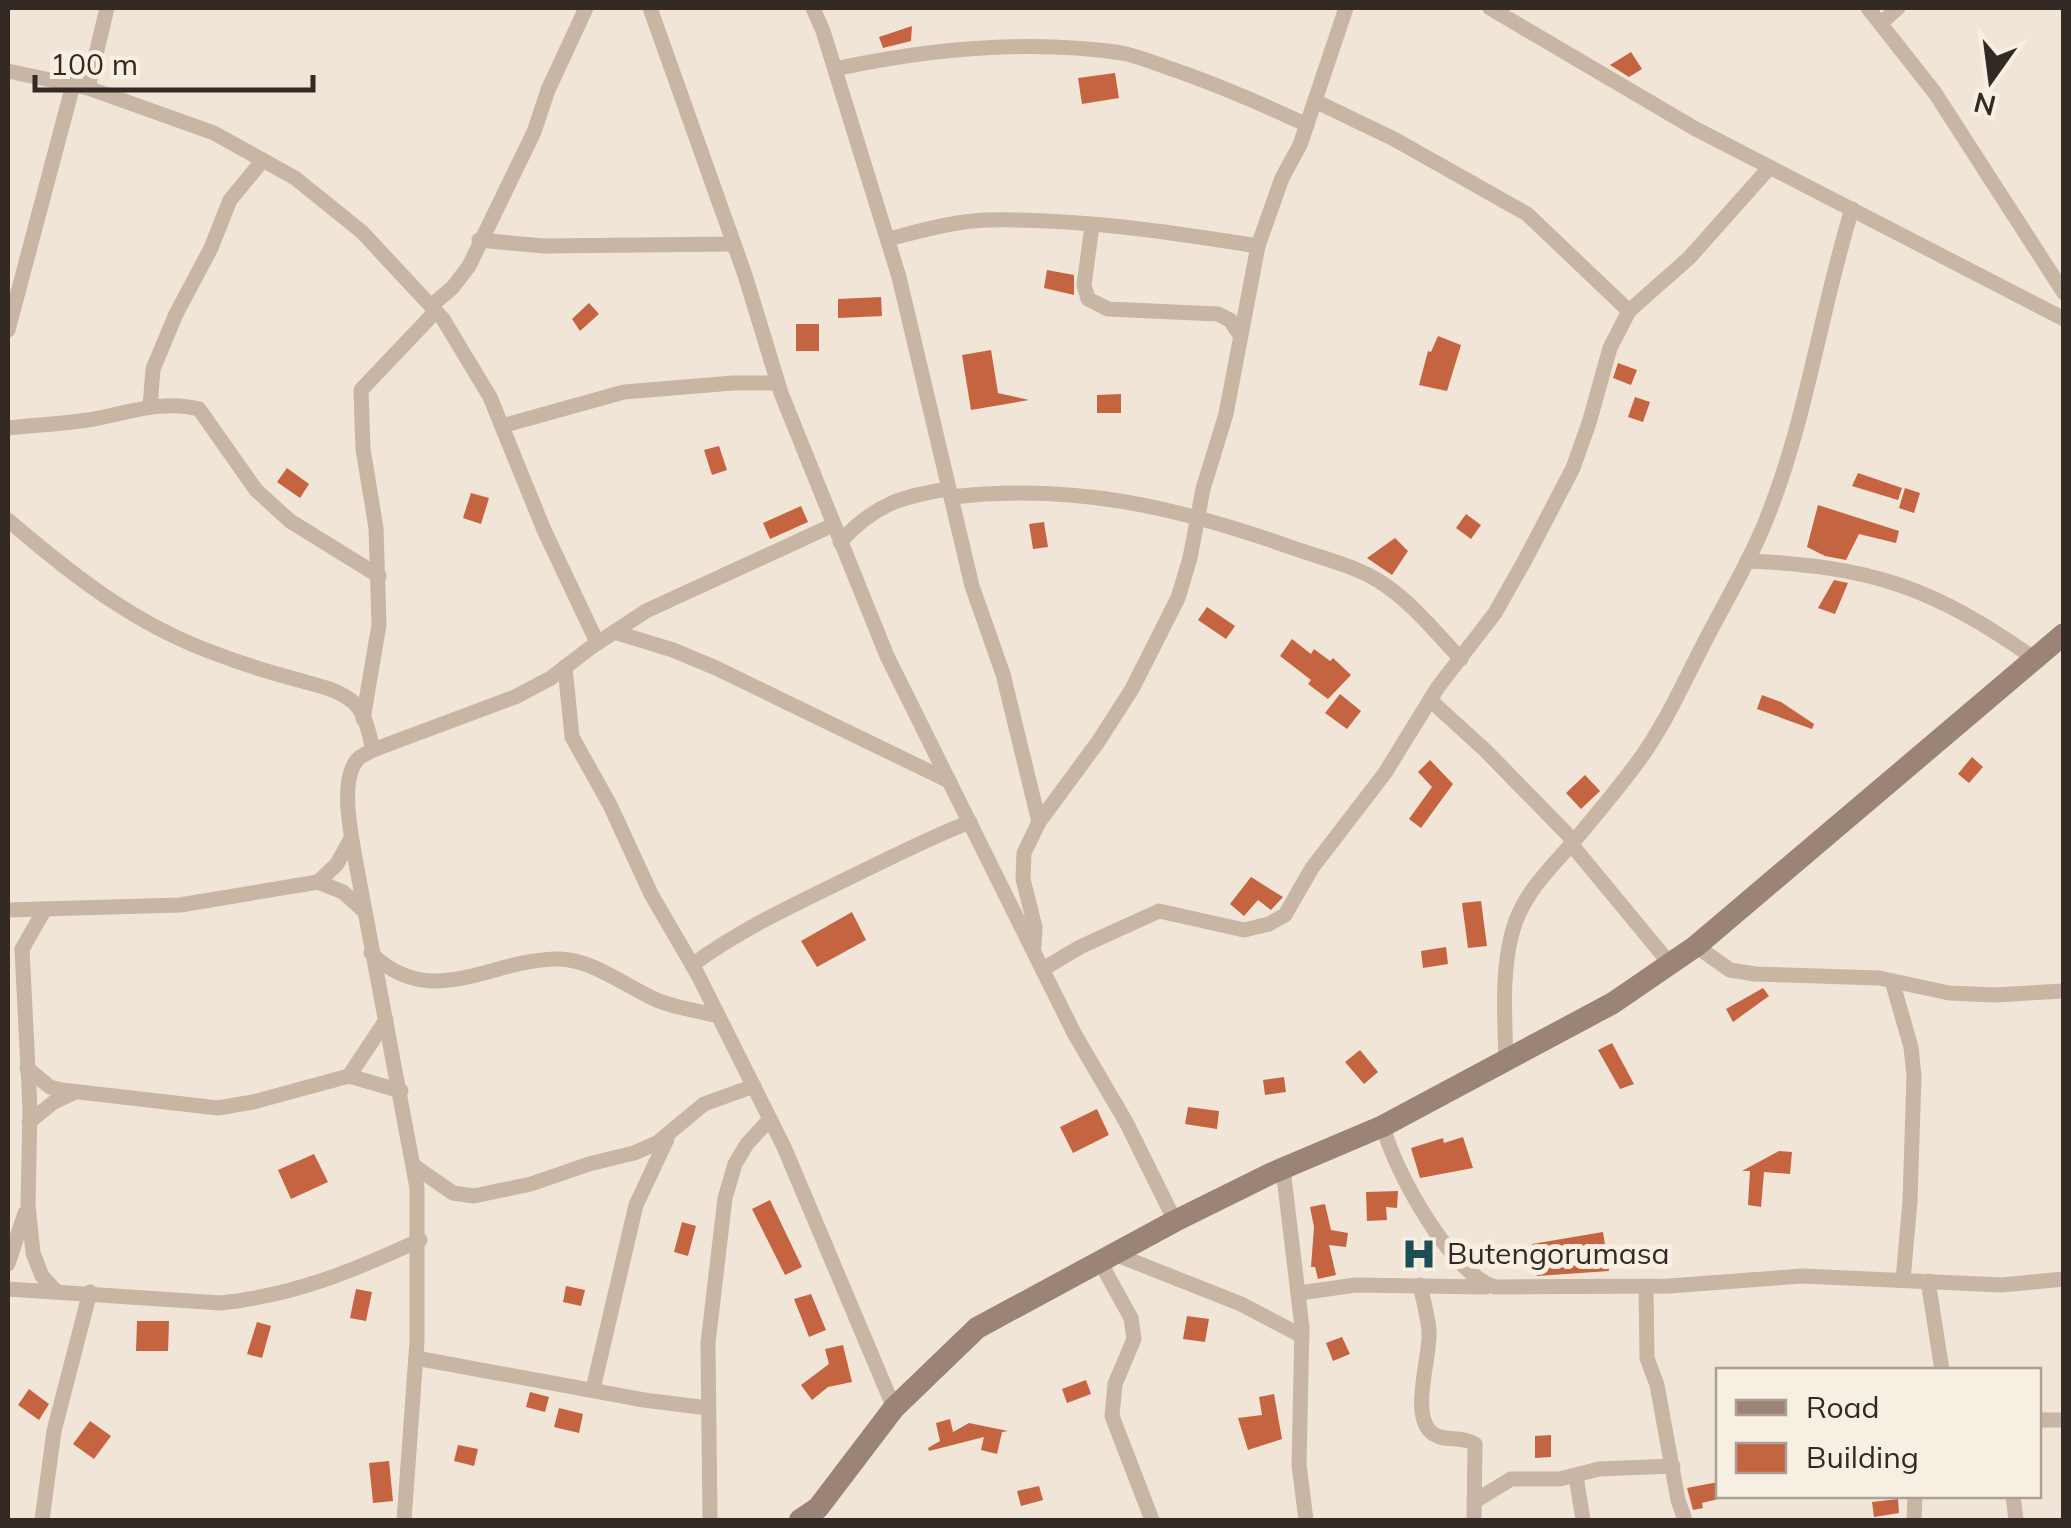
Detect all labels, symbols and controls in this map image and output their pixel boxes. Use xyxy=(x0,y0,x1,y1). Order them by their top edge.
scale bar xyxy=(35,30,312,92)
north arrow xyxy=(1941,30,2041,130)
text: 100 m xyxy=(50,45,138,83)
text: N xyxy=(1970,85,1999,124)
place label: Butengorumasa xyxy=(1447,1234,1670,1272)
hospital icon: Butengorumasa xyxy=(1400,1235,1438,1273)
legend xyxy=(1716,1368,2041,1498)
text: Road xyxy=(1806,1388,1880,1426)
text: Building xyxy=(1806,1438,1919,1476)

